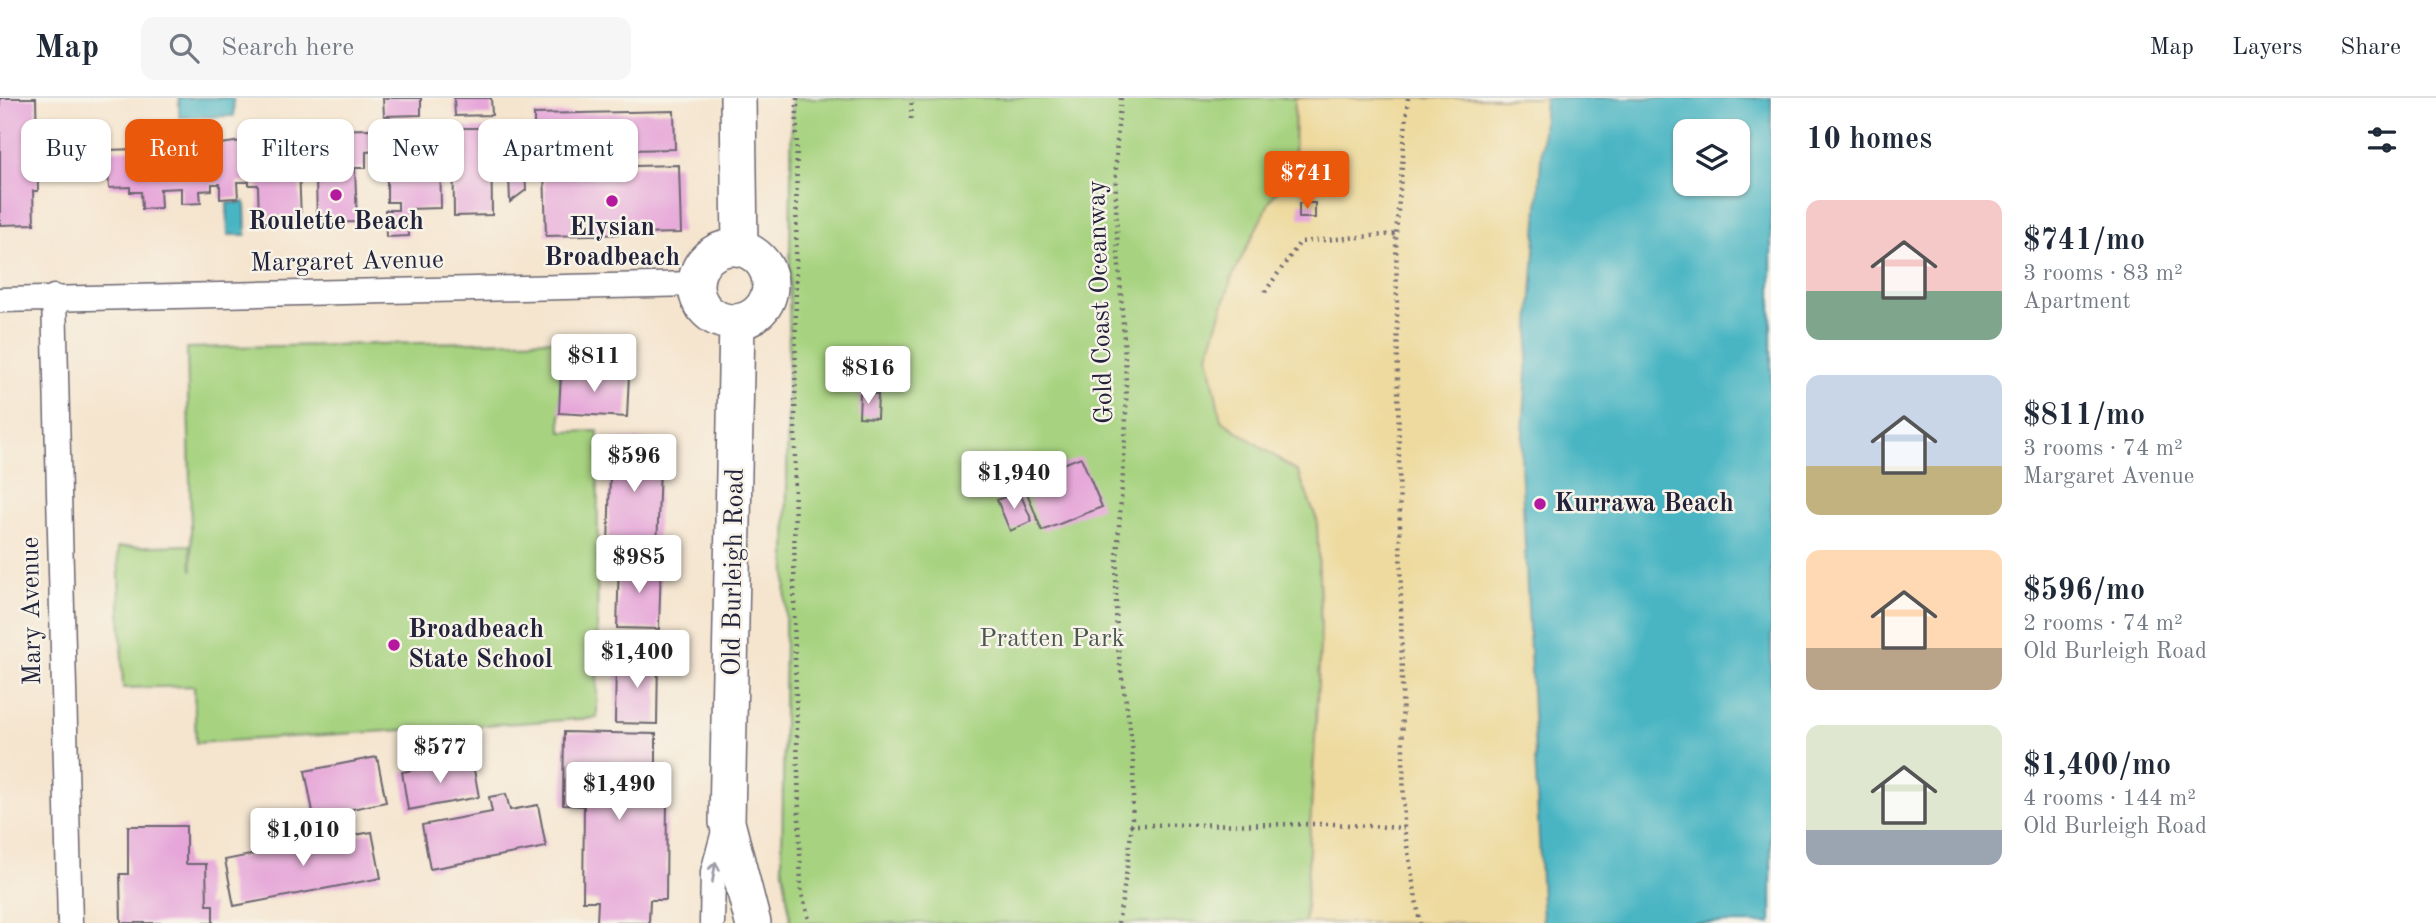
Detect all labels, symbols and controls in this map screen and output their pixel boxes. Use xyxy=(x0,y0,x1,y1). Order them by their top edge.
search box xyxy=(141,17,631,80)
icon: search xyxy=(165,29,203,67)
text: Map xyxy=(35,32,99,65)
text: Search here xyxy=(221,35,354,61)
text: Map xyxy=(2150,36,2194,60)
text: Layers xyxy=(2232,36,2302,60)
text: Share xyxy=(2340,36,2401,60)
chip: Buy xyxy=(21,119,111,182)
chip: Rent xyxy=(125,119,223,182)
chip: Filters xyxy=(237,119,354,182)
chip: New xyxy=(368,119,464,182)
chip: Apartment xyxy=(478,119,638,182)
map controls xyxy=(1673,119,1750,196)
button: layers xyxy=(1673,119,1750,196)
icon: filters xyxy=(2363,121,2401,159)
text: 10 homes xyxy=(1806,125,1932,155)
pin: $741 xyxy=(1266,152,1348,211)
text: $741 xyxy=(1280,162,1334,185)
street label: Gold Coast Oceanway xyxy=(1084,179,1118,425)
marker: Roulette Beach xyxy=(328,187,344,203)
marker: Elysian Broadbeach xyxy=(604,193,620,209)
place label: Roulette Beach xyxy=(248,209,424,235)
place label: Elysian Broadbeach xyxy=(544,215,680,271)
text: $741/mo xyxy=(2023,226,2145,256)
icon: home xyxy=(1862,228,1946,312)
street label: Margaret Avenue xyxy=(250,247,444,277)
text: 3 rooms · 83 m² xyxy=(2023,262,2183,285)
text: Apartment xyxy=(2023,290,2131,313)
pin: $811 xyxy=(553,334,635,394)
text: $811 xyxy=(567,345,621,368)
pin: $816 xyxy=(827,346,909,406)
text: $816 xyxy=(841,357,895,380)
text: $811/mo xyxy=(2023,401,2145,431)
icon: home xyxy=(1862,403,1946,487)
pin: $596 xyxy=(593,434,675,494)
text: 3 rooms · 74 m² xyxy=(2023,437,2183,460)
text: $596 xyxy=(607,445,661,468)
pin: $1,940 xyxy=(957,452,1071,511)
text: $1,940 xyxy=(977,462,1051,485)
text: Margaret Avenue xyxy=(2023,465,2194,488)
street label: Old Burleigh Road xyxy=(719,468,749,676)
place label: Kurrawa Beach xyxy=(1554,491,1734,517)
marker: Kurrawa Beach xyxy=(1532,496,1548,512)
street label: Mary Avenue xyxy=(18,536,46,686)
pin: $985 xyxy=(598,536,680,595)
text: $985 xyxy=(612,546,666,569)
text: $596/mo xyxy=(2023,576,2145,606)
icon: home xyxy=(1862,578,1946,662)
text: 2 rooms · 74 m² xyxy=(2023,612,2183,635)
place label: Broadbeach State School xyxy=(408,617,553,673)
park label: Pratten Park xyxy=(979,626,1125,652)
pin: $1,400 xyxy=(580,630,694,690)
marker: Broadbeach State School xyxy=(386,637,402,653)
text: Old Burleigh Road xyxy=(2023,640,2207,663)
text: $1,400 xyxy=(600,641,674,664)
pin: $577 xyxy=(399,726,481,785)
text: $577 xyxy=(413,736,467,759)
text: $1,400/mo xyxy=(2023,751,2171,781)
icon: home xyxy=(1862,753,1946,837)
pin: $1,490 xyxy=(562,762,676,822)
text: $1,490 xyxy=(582,773,656,796)
text: 4 rooms · 144 m² xyxy=(2023,787,2196,810)
pin: $1,010 xyxy=(246,808,360,868)
text: Old Burleigh Road xyxy=(2023,815,2207,838)
text: $1,010 xyxy=(266,819,340,842)
one-way arrow xyxy=(708,861,721,884)

